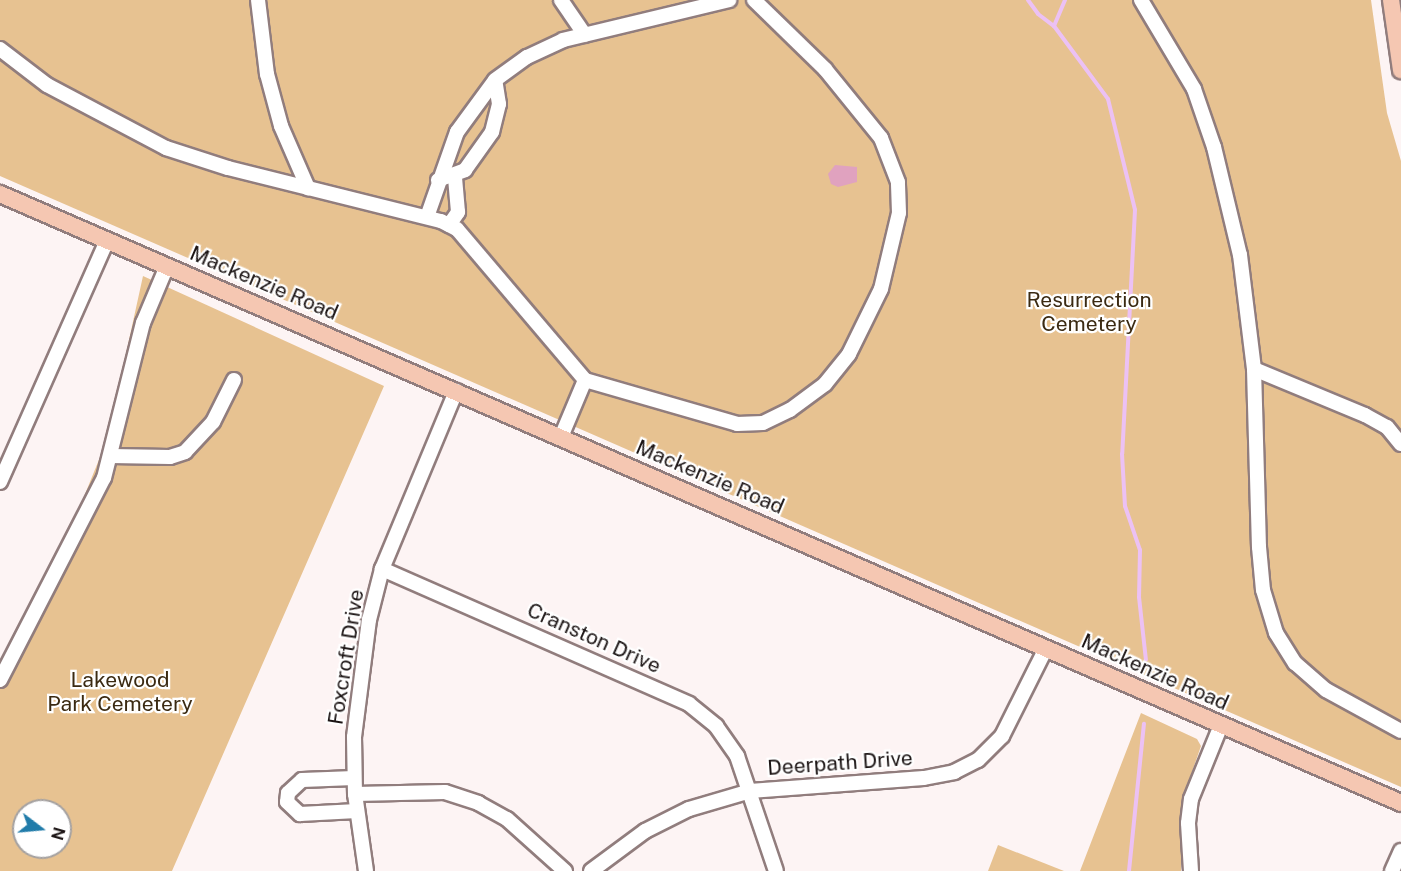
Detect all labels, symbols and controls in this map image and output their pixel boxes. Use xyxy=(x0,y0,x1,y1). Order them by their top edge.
street label: Mackenzie Road xyxy=(186,240,342,326)
park label: Resurrection Cemetery xyxy=(1026,287,1152,337)
street label: Mackenzie Road xyxy=(632,434,788,520)
street label: Foxcroft Drive xyxy=(323,588,369,726)
street label: Cranston Drive xyxy=(523,597,665,679)
street label: Mackenzie Road xyxy=(1077,628,1233,716)
park label: Lakewood Park Cemetery xyxy=(47,667,193,717)
street label: Deerpath Drive xyxy=(766,745,914,781)
north arrow xyxy=(12,799,72,859)
text: N xyxy=(47,825,69,842)

